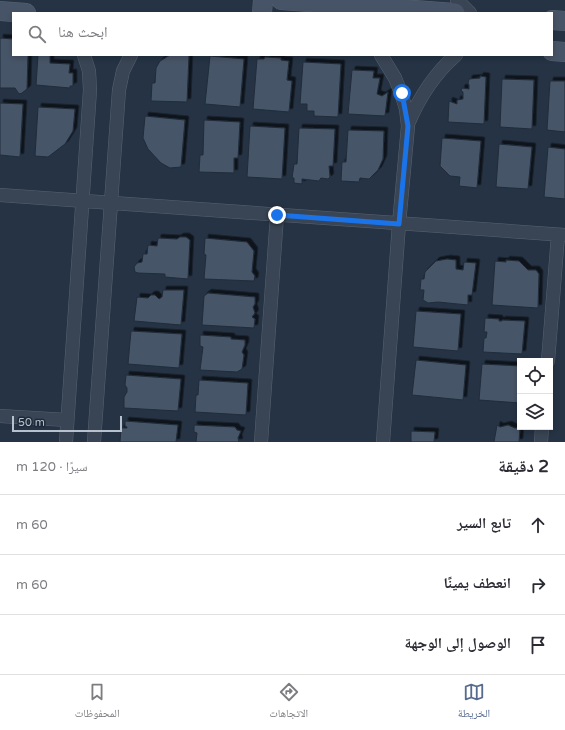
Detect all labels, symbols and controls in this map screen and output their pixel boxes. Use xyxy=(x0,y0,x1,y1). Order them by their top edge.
search box xyxy=(12,12,553,56)
icon: search xyxy=(26,23,48,45)
text: ابحث هنا xyxy=(58,23,108,41)
route start xyxy=(393,84,411,102)
route end xyxy=(268,206,286,224)
map controls xyxy=(517,358,553,430)
button: locate xyxy=(517,358,553,394)
button: layers xyxy=(517,394,553,430)
scale bar xyxy=(12,414,122,433)
text: 50 m xyxy=(18,416,45,429)
text: 2 دقيقة xyxy=(498,456,549,477)
text: سيرًا · 120 m xyxy=(16,459,88,475)
text: تابع السير xyxy=(457,514,511,532)
icon: ahead xyxy=(527,514,549,536)
text: 60 m xyxy=(16,517,48,533)
text: انعطف يمينًا xyxy=(443,574,511,592)
icon: right xyxy=(527,574,549,596)
text: 60 m xyxy=(16,577,48,593)
text: الوصول إلى الوجهة xyxy=(405,634,511,652)
icon: arrive xyxy=(527,634,549,656)
tab: المحفوظات xyxy=(75,681,120,724)
tab: الاتجاهات xyxy=(269,681,308,724)
tab: الخريطة xyxy=(458,681,490,724)

